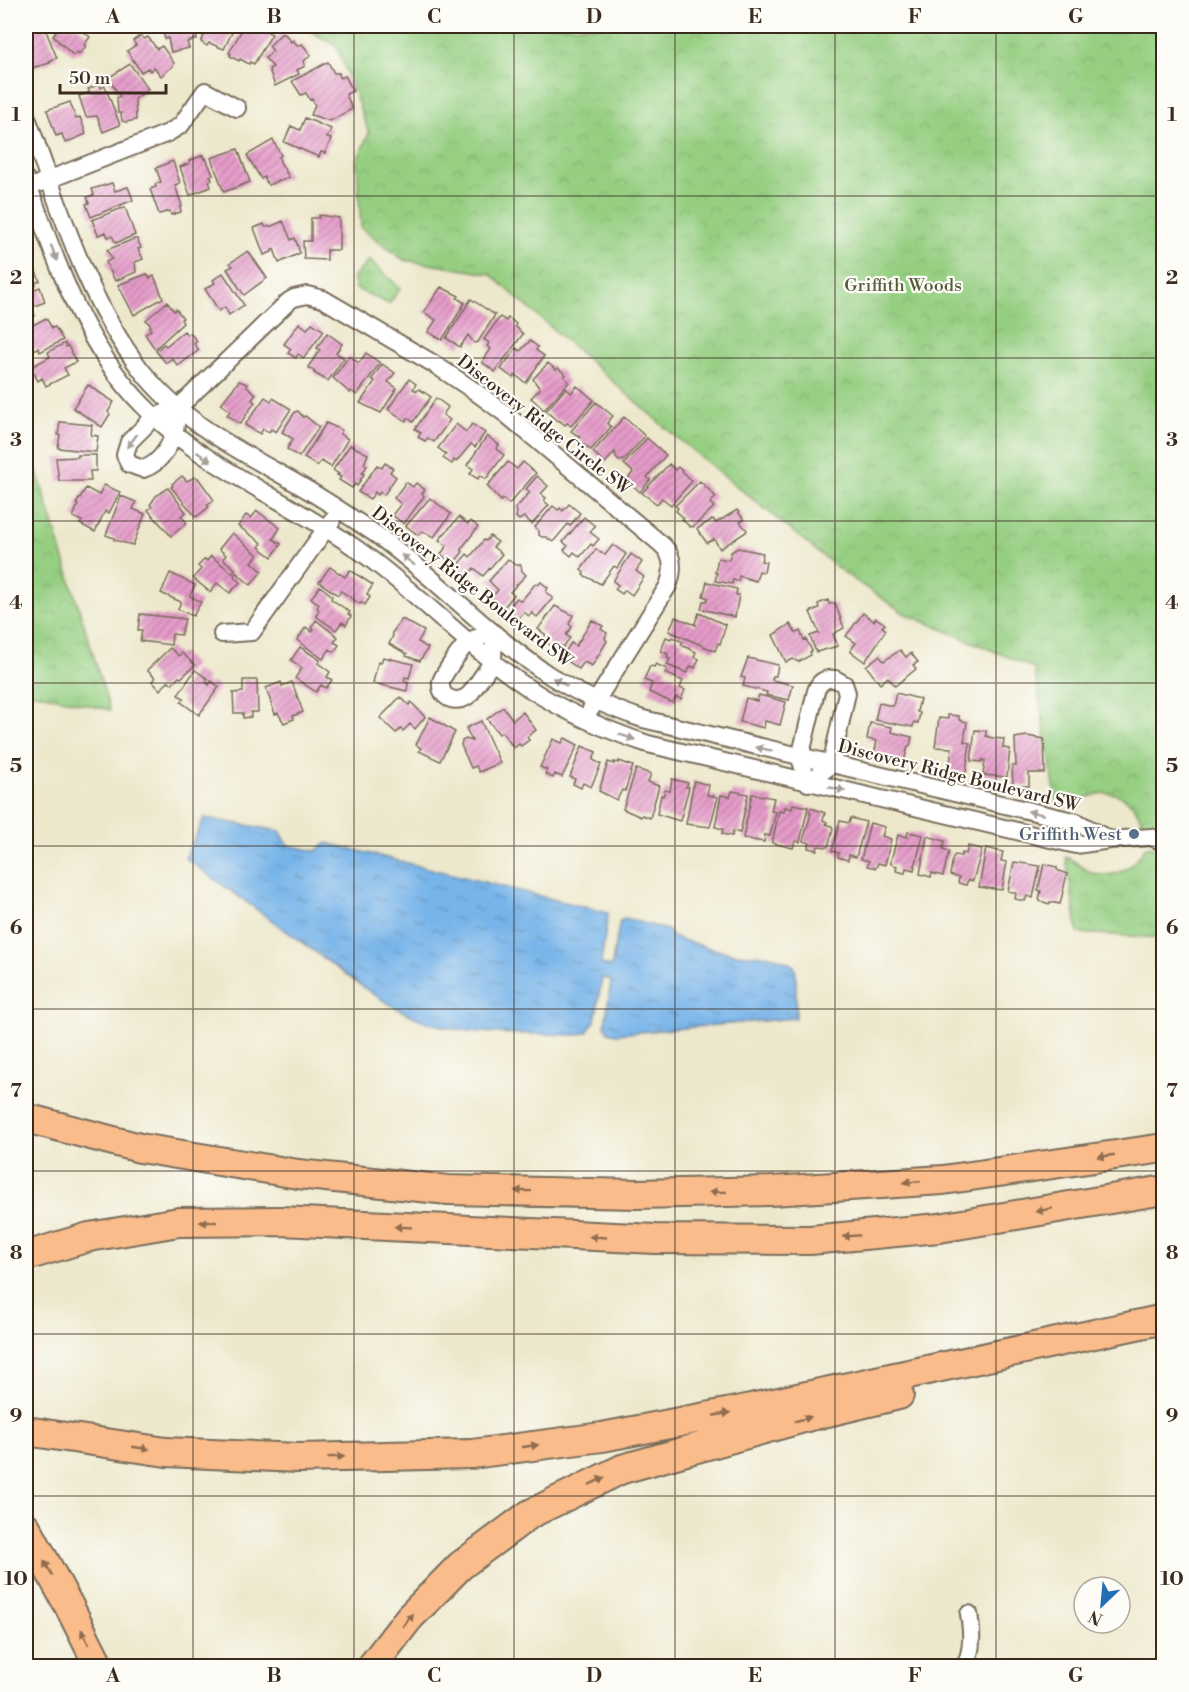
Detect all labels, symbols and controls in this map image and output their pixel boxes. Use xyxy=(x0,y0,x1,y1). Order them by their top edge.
text: A xyxy=(105,5,121,30)
text: B xyxy=(266,5,282,30)
text: C xyxy=(427,5,441,30)
text: D xyxy=(586,5,602,30)
text: E xyxy=(748,5,762,30)
text: F xyxy=(908,5,922,30)
text: G xyxy=(1068,5,1084,30)
scale bar xyxy=(60,57,166,95)
text: 50 m xyxy=(69,67,111,90)
text: 1 xyxy=(11,103,21,128)
text: 1 xyxy=(1167,103,1177,128)
one-way arrow xyxy=(49,245,59,263)
text: 2 xyxy=(10,266,22,291)
text: 2 xyxy=(1166,266,1178,291)
park label: Griffith Woods xyxy=(844,274,962,297)
street label: Discovery Ridge Circle SW xyxy=(452,350,636,501)
text: 3 xyxy=(10,428,22,453)
text: 3 xyxy=(1166,428,1178,453)
one-way arrow xyxy=(125,433,138,449)
one-way arrow xyxy=(196,451,213,462)
street label: Discovery Ridge Boulevard SW xyxy=(367,501,578,673)
one-way arrow xyxy=(400,553,416,566)
text: 4 xyxy=(9,591,23,616)
text: 4 xyxy=(1165,591,1179,616)
one-way arrow xyxy=(552,676,568,687)
one-way arrow xyxy=(618,733,636,743)
street label: Discovery Ridge Boulevard SW xyxy=(835,735,1083,817)
one-way arrow xyxy=(755,744,773,754)
text: 5 xyxy=(10,754,22,779)
text: 5 xyxy=(1166,754,1178,779)
one-way arrow xyxy=(827,785,846,795)
one-way arrow xyxy=(1026,808,1045,818)
place label: Griffith West xyxy=(1019,823,1123,846)
marker: Griffith West xyxy=(1127,827,1141,841)
text: 6 xyxy=(10,916,23,941)
text: 6 xyxy=(1166,916,1179,941)
text: 7 xyxy=(10,1079,22,1104)
text: 7 xyxy=(1166,1079,1178,1104)
one-way arrow xyxy=(1096,1151,1115,1161)
one-way arrow xyxy=(903,1178,922,1187)
one-way arrow xyxy=(513,1186,532,1196)
one-way arrow xyxy=(708,1187,727,1197)
one-way arrow xyxy=(1034,1206,1053,1215)
one-way arrow xyxy=(199,1217,218,1227)
one-way arrow xyxy=(394,1223,413,1232)
one-way arrow xyxy=(841,1231,860,1241)
one-way arrow xyxy=(588,1232,607,1241)
text: 8 xyxy=(10,1241,23,1266)
text: 8 xyxy=(1166,1241,1179,1266)
text: 9 xyxy=(10,1404,22,1429)
text: 9 xyxy=(1166,1404,1178,1429)
one-way arrow xyxy=(713,1409,732,1418)
one-way arrow xyxy=(794,1413,812,1423)
one-way arrow xyxy=(521,1442,540,1451)
one-way arrow xyxy=(132,1444,151,1453)
one-way arrow xyxy=(326,1453,345,1462)
one-way arrow xyxy=(588,1476,605,1486)
one-way arrow xyxy=(43,1559,53,1576)
text: 10 xyxy=(4,1567,28,1592)
text: 10 xyxy=(1160,1567,1184,1592)
north arrow xyxy=(1072,1575,1132,1635)
text: N xyxy=(1085,1606,1106,1629)
one-way arrow xyxy=(401,1613,414,1628)
one-way arrow xyxy=(80,1629,89,1646)
text: A xyxy=(105,1664,121,1689)
text: B xyxy=(266,1664,282,1689)
text: C xyxy=(427,1664,441,1689)
text: D xyxy=(586,1664,602,1689)
text: E xyxy=(748,1664,762,1689)
text: F xyxy=(908,1664,922,1689)
text: G xyxy=(1068,1664,1084,1689)

